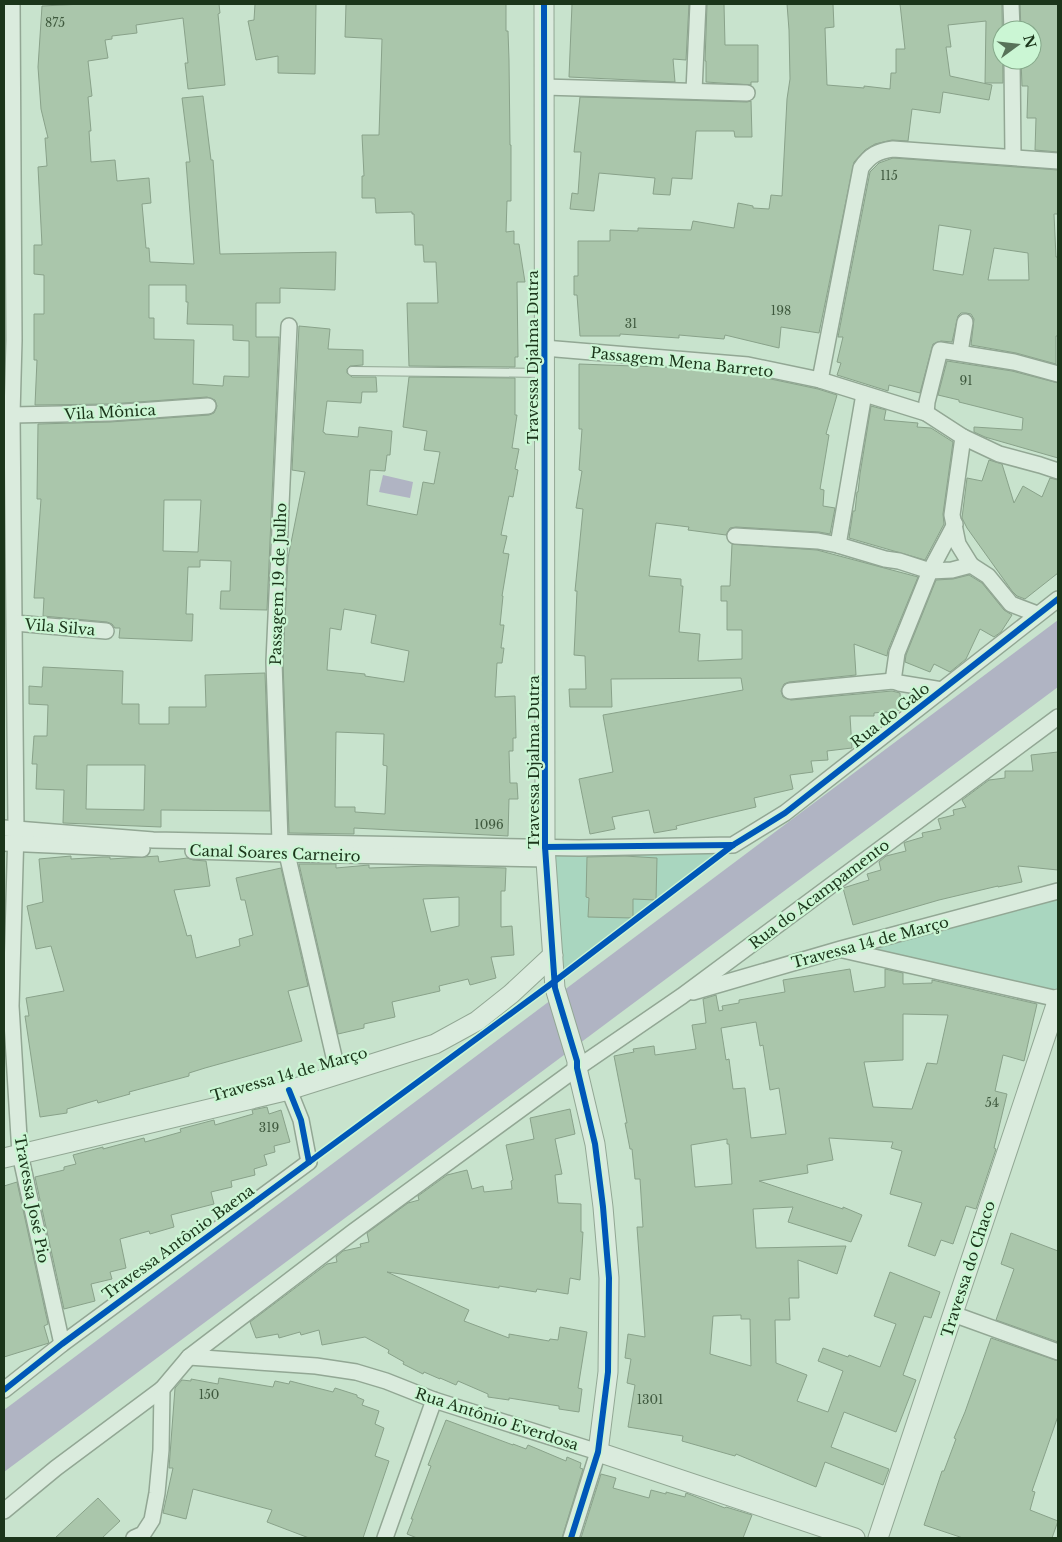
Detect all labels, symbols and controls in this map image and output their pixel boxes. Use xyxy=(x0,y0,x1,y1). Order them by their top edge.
house number: 875 xyxy=(45,15,65,30)
north arrow xyxy=(992,20,1042,70)
text: N xyxy=(1019,33,1040,50)
house number: 115 xyxy=(880,168,898,183)
street label: Travessa Djalma Dutra xyxy=(523,270,542,444)
house number: 198 xyxy=(771,303,791,318)
house number: 31 xyxy=(625,316,637,331)
street label: Passagem Mena Barreto xyxy=(590,343,775,381)
house number: 91 xyxy=(959,373,973,388)
street label: Vila Mônica xyxy=(63,400,157,424)
street label: Passagem 19 de Julho xyxy=(266,502,290,666)
street label: Vila Silva xyxy=(23,614,97,640)
street label: Travessa Djalma Dutra xyxy=(524,675,543,849)
street label: Rua do Galo xyxy=(847,678,933,752)
house number: 1096 xyxy=(474,817,504,832)
street label: Rua do Acampamento xyxy=(745,835,893,953)
street label: Canal Soares Carneiro xyxy=(189,841,361,865)
street label: Travessa 14 de Março xyxy=(789,912,951,972)
street label: Travessa 14 de Março xyxy=(209,1043,370,1105)
house number: 54 xyxy=(985,1095,999,1110)
house number: 319 xyxy=(259,1120,279,1135)
street label: Travessa José Pio xyxy=(10,1133,54,1265)
street label: Travessa Antônio Baena xyxy=(98,1180,258,1303)
street label: Travessa do Chaco xyxy=(937,1198,999,1340)
street label: Rua Antônio Everdosa xyxy=(413,1384,582,1455)
house number: 150 xyxy=(199,1387,219,1402)
house number: 1301 xyxy=(637,1392,663,1407)

